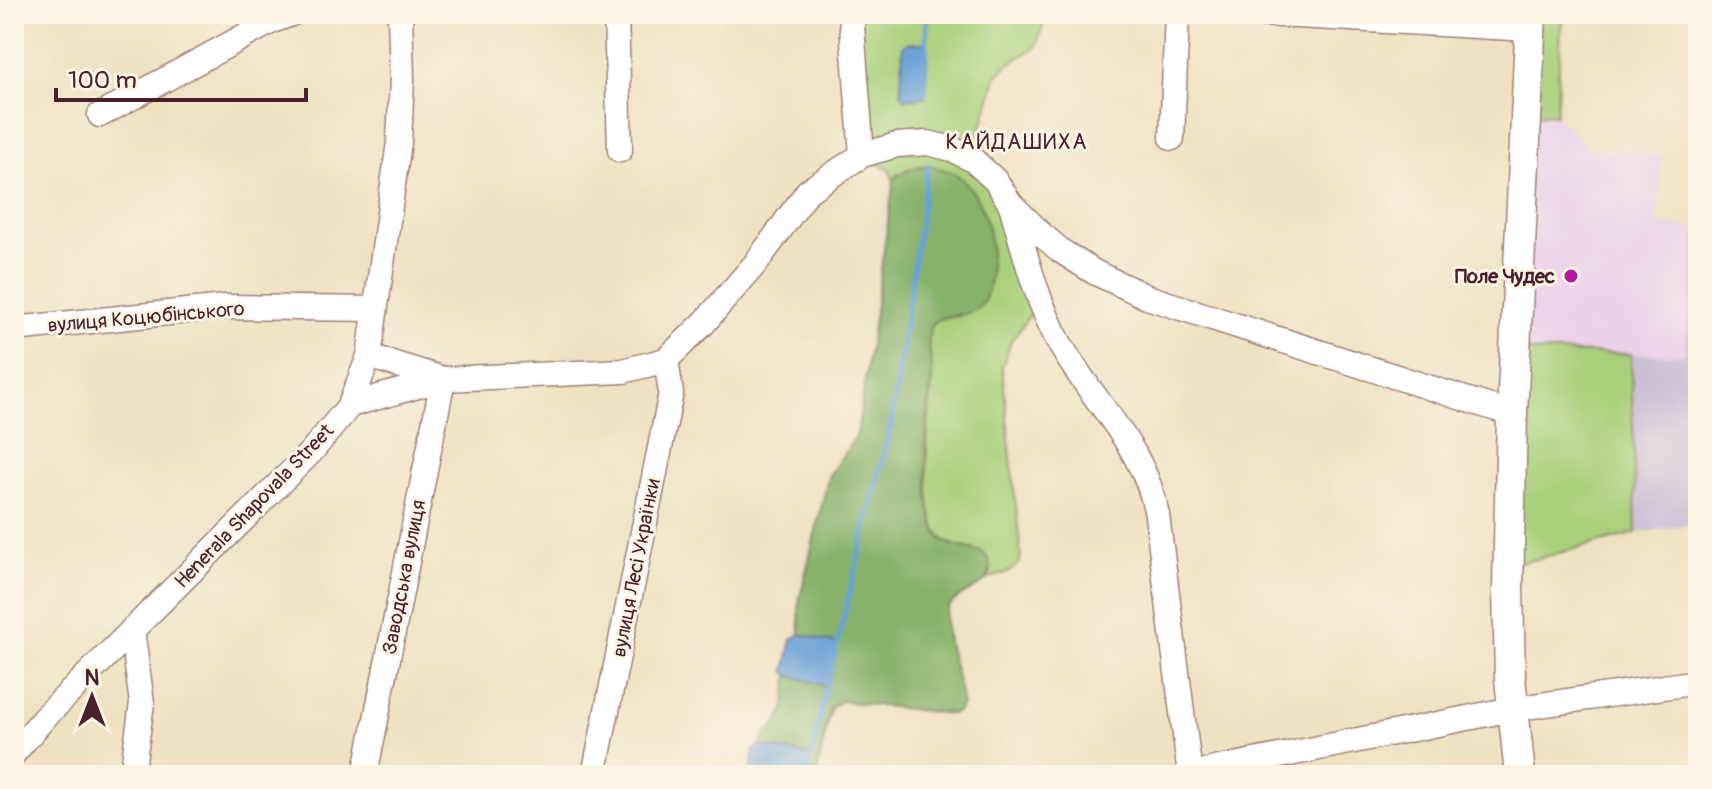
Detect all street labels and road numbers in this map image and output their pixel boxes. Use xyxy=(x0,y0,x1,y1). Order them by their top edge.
street label: вулиця Коцюбінського xyxy=(47,296,246,338)
street label: Henerala Shapovala Street xyxy=(169,418,340,593)
street label: вулиця Лесі Українки xyxy=(606,477,666,659)
street label: Заводська вулиця xyxy=(377,498,431,656)

